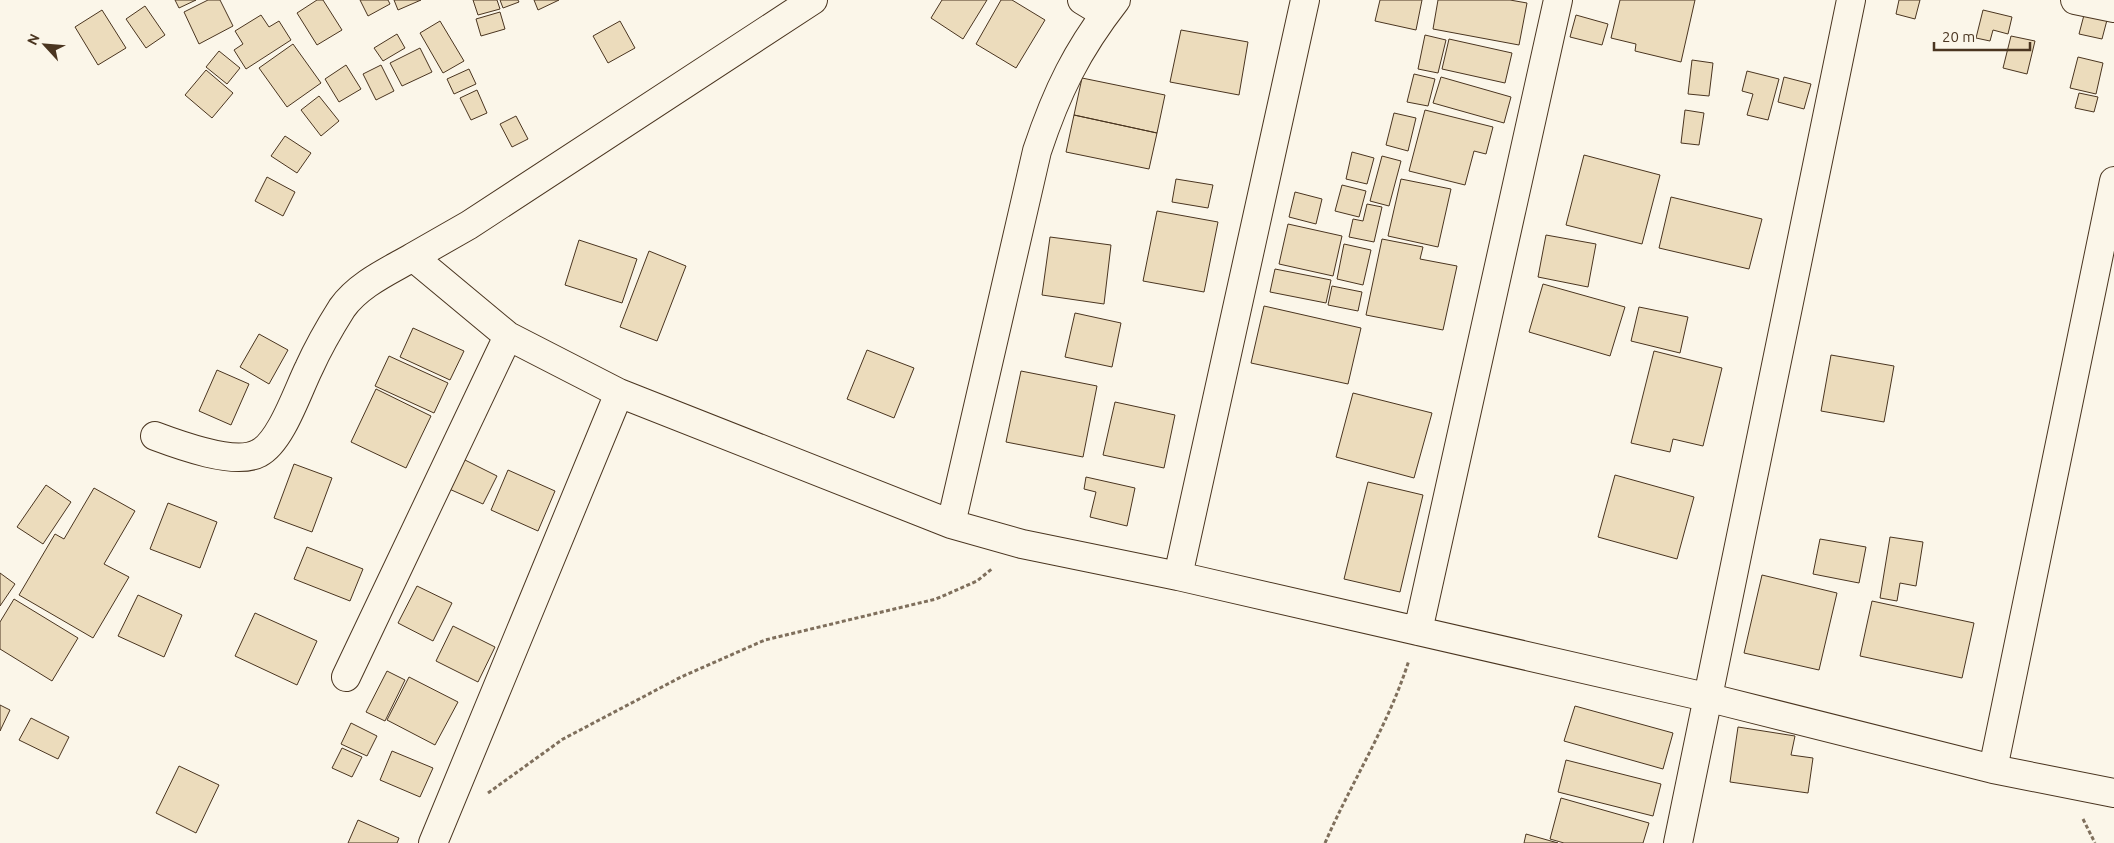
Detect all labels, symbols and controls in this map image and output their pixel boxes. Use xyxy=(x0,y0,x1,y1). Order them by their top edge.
north arrow xyxy=(20,20,70,70)
scale bar xyxy=(1934,20,2030,52)
text: 20 m xyxy=(1942,28,1975,45)
text: N xyxy=(24,31,43,48)

